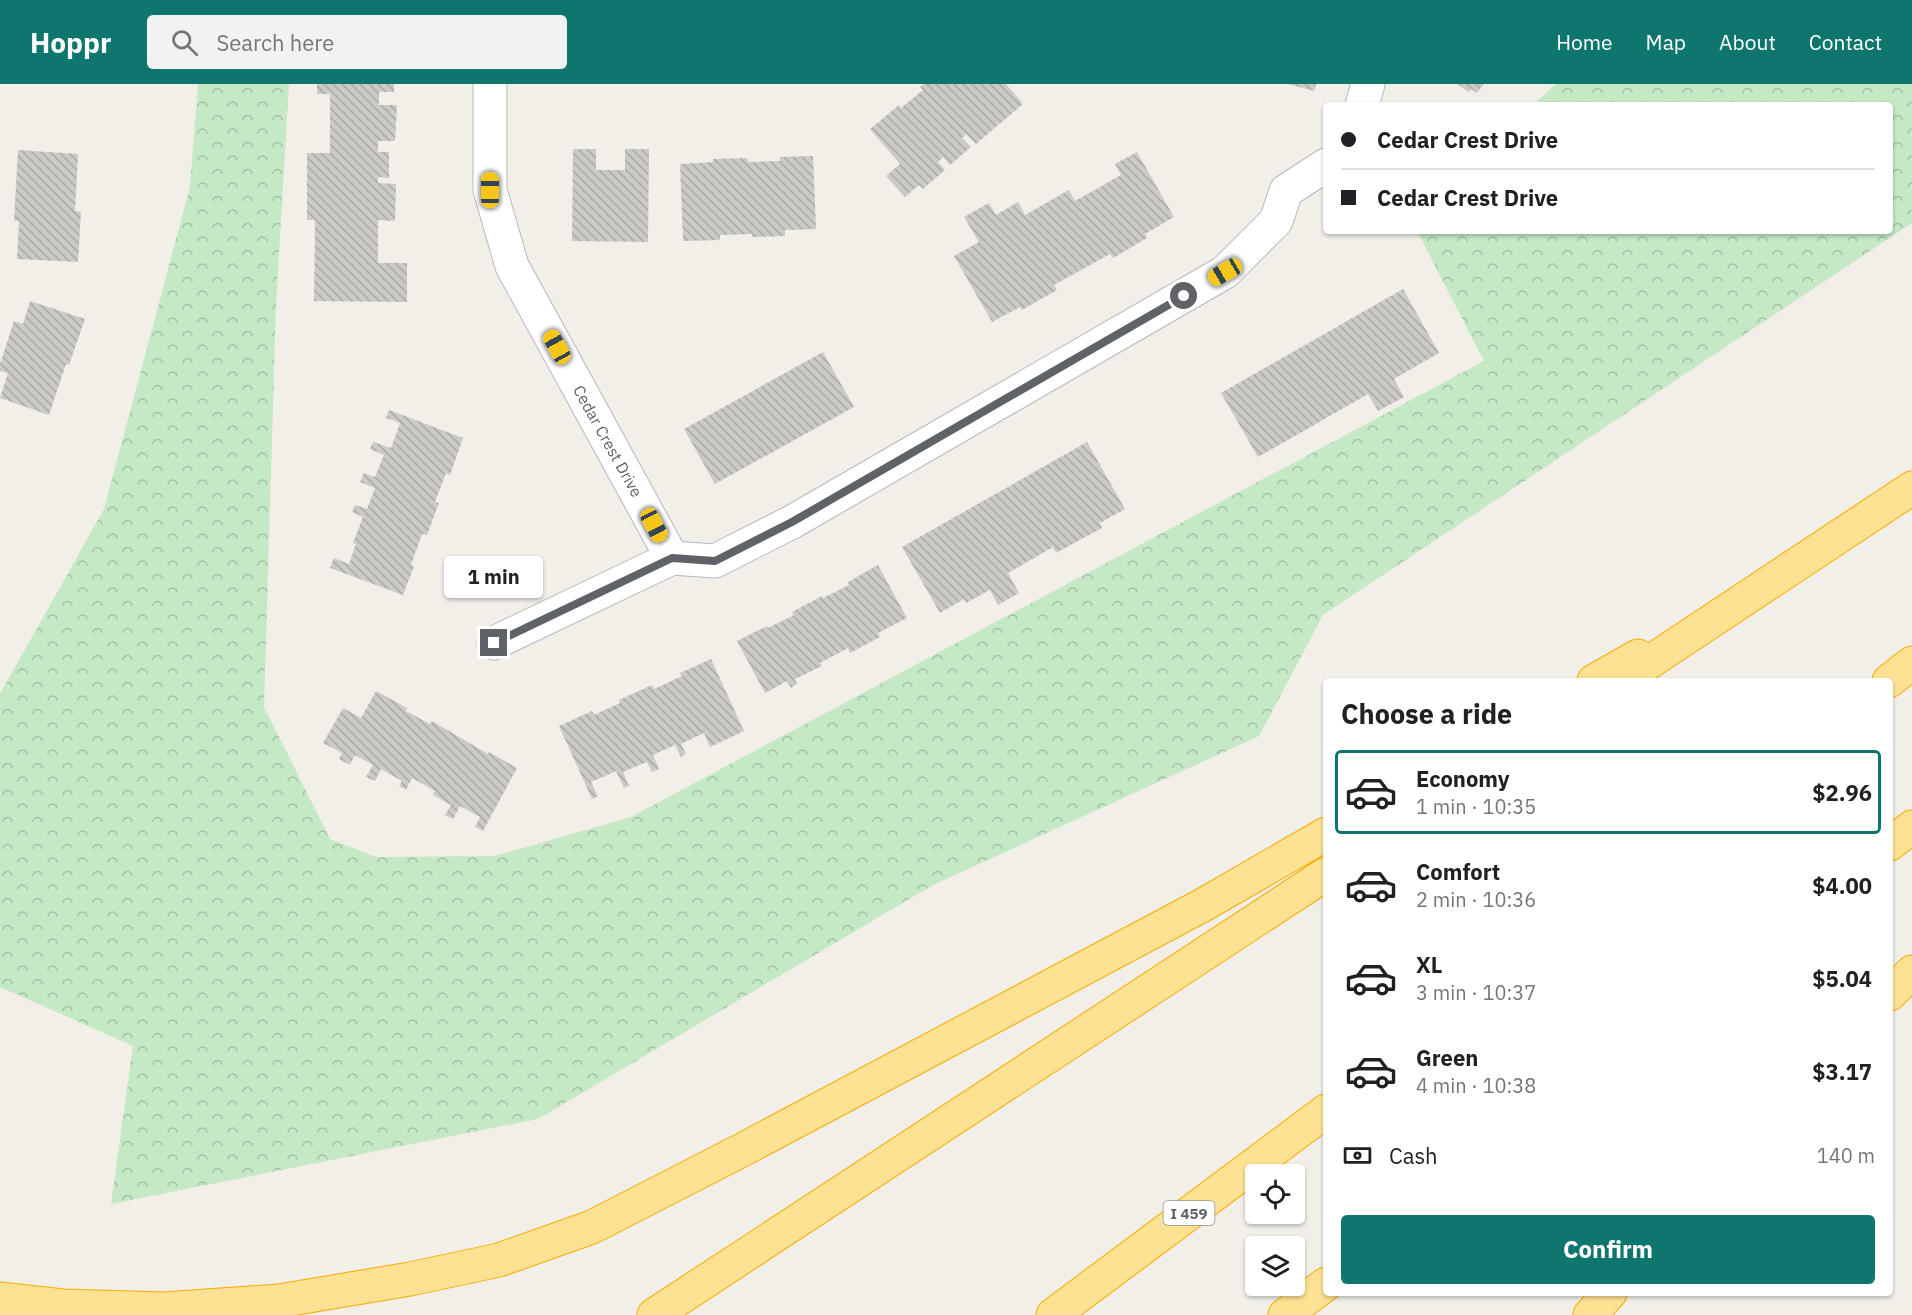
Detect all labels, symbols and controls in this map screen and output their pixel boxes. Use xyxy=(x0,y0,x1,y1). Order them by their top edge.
search box xyxy=(147,15,567,69)
text: Hoppr xyxy=(30,24,111,61)
icon: search xyxy=(168,26,201,59)
text: Search here xyxy=(216,28,334,57)
text: Home xyxy=(1556,28,1613,56)
text: Map xyxy=(1646,28,1686,56)
text: About xyxy=(1719,28,1776,56)
text: Contact xyxy=(1809,28,1882,56)
text: Cedar Crest Drive xyxy=(1377,125,1558,154)
car xyxy=(481,172,499,208)
text: Cedar Crest Drive xyxy=(1377,183,1558,212)
car xyxy=(1205,255,1245,289)
route start xyxy=(1170,282,1197,309)
car xyxy=(540,327,574,367)
street label: Cedar Crest Drive xyxy=(569,382,647,501)
car xyxy=(638,505,670,545)
callout: 1 min xyxy=(444,556,544,598)
text: 1 min xyxy=(467,563,520,590)
route end xyxy=(480,629,507,656)
text: Choose a ride xyxy=(1341,696,1512,731)
text: Economy xyxy=(1416,764,1510,793)
icon: car xyxy=(1344,765,1398,819)
text: $2.96 xyxy=(1812,778,1872,807)
text: 1 min · 10:35 xyxy=(1416,793,1536,820)
text: Comfort xyxy=(1416,857,1500,886)
icon: car xyxy=(1344,858,1398,912)
text: $4.00 xyxy=(1812,871,1872,900)
text: 2 min · 10:36 xyxy=(1416,886,1536,913)
text: XL xyxy=(1416,950,1442,979)
icon: car xyxy=(1344,951,1398,1005)
text: $5.04 xyxy=(1812,964,1872,993)
text: 3 min · 10:37 xyxy=(1416,979,1536,1006)
text: Green xyxy=(1416,1043,1478,1072)
icon: car xyxy=(1344,1044,1398,1098)
text: $3.17 xyxy=(1812,1057,1872,1086)
text: 4 min · 10:38 xyxy=(1416,1072,1536,1099)
icon: cash xyxy=(1341,1139,1374,1172)
text: Cash xyxy=(1389,1141,1438,1170)
text: 140 m xyxy=(1817,1142,1875,1169)
map controls xyxy=(1245,1164,1305,1296)
button: locate xyxy=(1245,1164,1305,1224)
road number: I 459 xyxy=(1164,1201,1214,1225)
button: Confirm xyxy=(1341,1215,1875,1284)
button: layers xyxy=(1245,1236,1305,1296)

